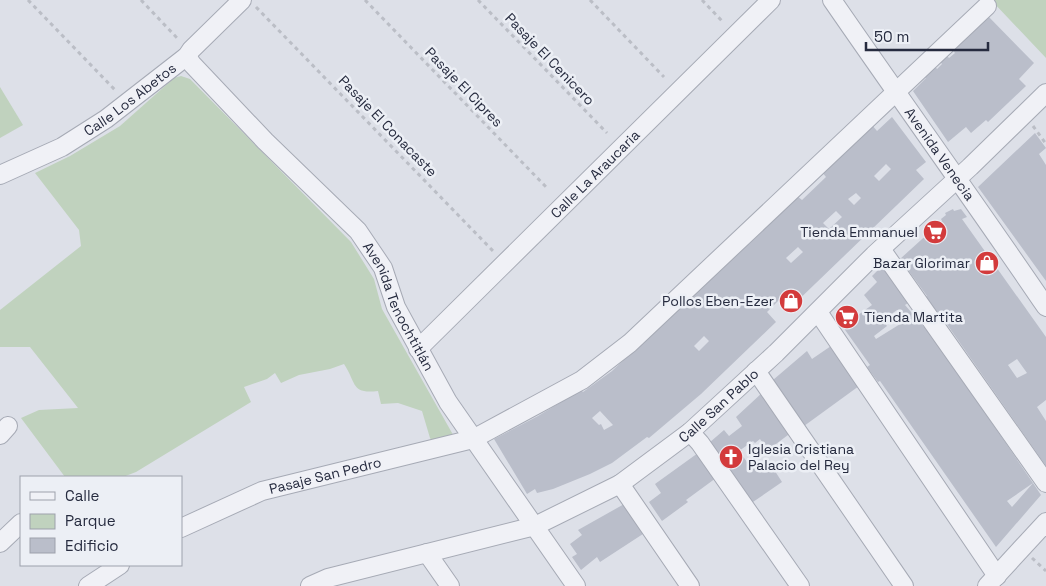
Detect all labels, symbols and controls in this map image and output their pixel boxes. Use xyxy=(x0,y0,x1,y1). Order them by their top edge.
street label: Pasaje El Cenicero xyxy=(501,9,599,109)
scale bar xyxy=(866,20,988,52)
text: 50 m xyxy=(874,27,909,46)
street label: Pasaje El Cipres xyxy=(421,43,507,131)
street label: Calle Los Abetos xyxy=(80,59,180,140)
street label: Pasaje El Conacaste xyxy=(335,72,441,180)
street label: Avenida Venecia xyxy=(901,104,979,204)
street label: Calle La Araucaria xyxy=(547,126,644,222)
supermarket icon: Tienda Emmanuel xyxy=(922,219,948,245)
place label: Tienda Emmanuel xyxy=(800,223,918,241)
street label: Avenida Tenochtitlán xyxy=(359,238,438,374)
shop icon: Bazar Glorimar xyxy=(974,250,1000,276)
place label: Bazar Glorimar xyxy=(873,254,970,272)
shop icon: Pollos Eben-Ezer xyxy=(778,288,804,314)
place label: Pollos Eben-Ezer xyxy=(662,292,774,310)
supermarket icon: Tienda Martita xyxy=(834,304,860,330)
place label: Tienda Martita xyxy=(864,308,963,326)
street label: Calle San Pablo xyxy=(675,365,762,447)
place label: Iglesia Cristiana Palacio del Rey xyxy=(748,440,854,474)
church icon: Iglesia Cristiana Palacio del Rey xyxy=(718,444,744,470)
street label: Pasaje San Pedro xyxy=(267,453,383,498)
legend xyxy=(20,476,182,566)
text: Calle xyxy=(65,486,100,505)
text: Parque xyxy=(65,511,116,530)
text: Edificio xyxy=(65,536,119,555)

